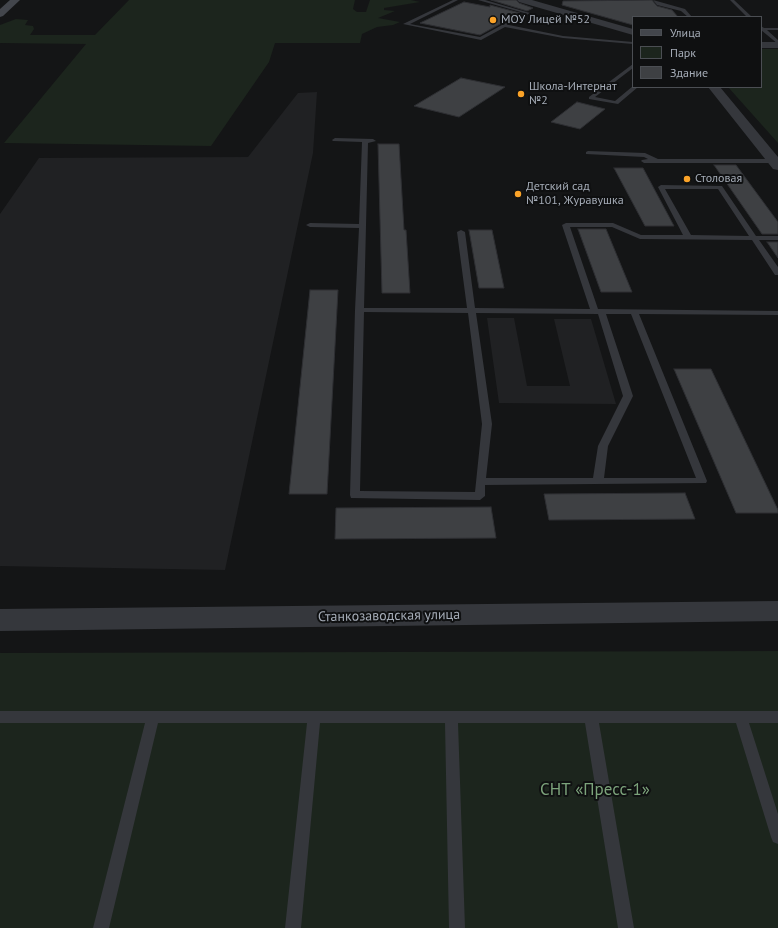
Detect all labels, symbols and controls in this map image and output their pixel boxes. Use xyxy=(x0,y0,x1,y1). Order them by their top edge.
place label: МОУ Лицей №52 xyxy=(501,13,590,27)
marker: МОУ Лицей №52 xyxy=(488,15,498,25)
legend xyxy=(632,16,762,88)
text: Улица xyxy=(670,25,701,40)
text: Парк xyxy=(670,45,696,60)
text: Здание xyxy=(670,65,708,80)
place label: Школа-Интернат №2 xyxy=(529,80,617,108)
marker: Школа-Интернат №2 xyxy=(516,89,526,99)
place label: Столовая xyxy=(695,172,742,186)
marker: Столовая xyxy=(682,174,692,184)
place label: Детский сад №101, Журавушка xyxy=(526,180,624,208)
marker: Детский сад №101, Журавушка xyxy=(513,189,523,199)
street label: Станкозаводская улица xyxy=(318,606,460,626)
park label: СНТ «Пресс-1» xyxy=(540,780,650,800)

